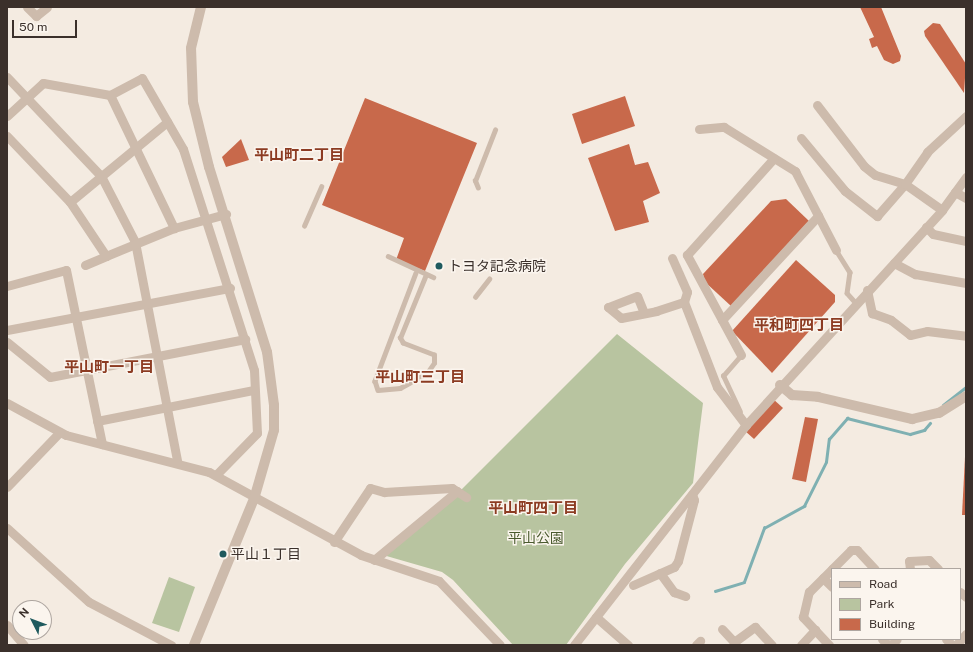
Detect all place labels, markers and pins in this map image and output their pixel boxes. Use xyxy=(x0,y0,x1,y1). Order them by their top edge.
place label: トヨタ記念病院 xyxy=(448,258,546,274)
marker: トヨタ記念病院 xyxy=(433,260,445,272)
place label: 平山１丁目 xyxy=(231,546,301,562)
marker: 平山１丁目 xyxy=(218,549,228,559)

